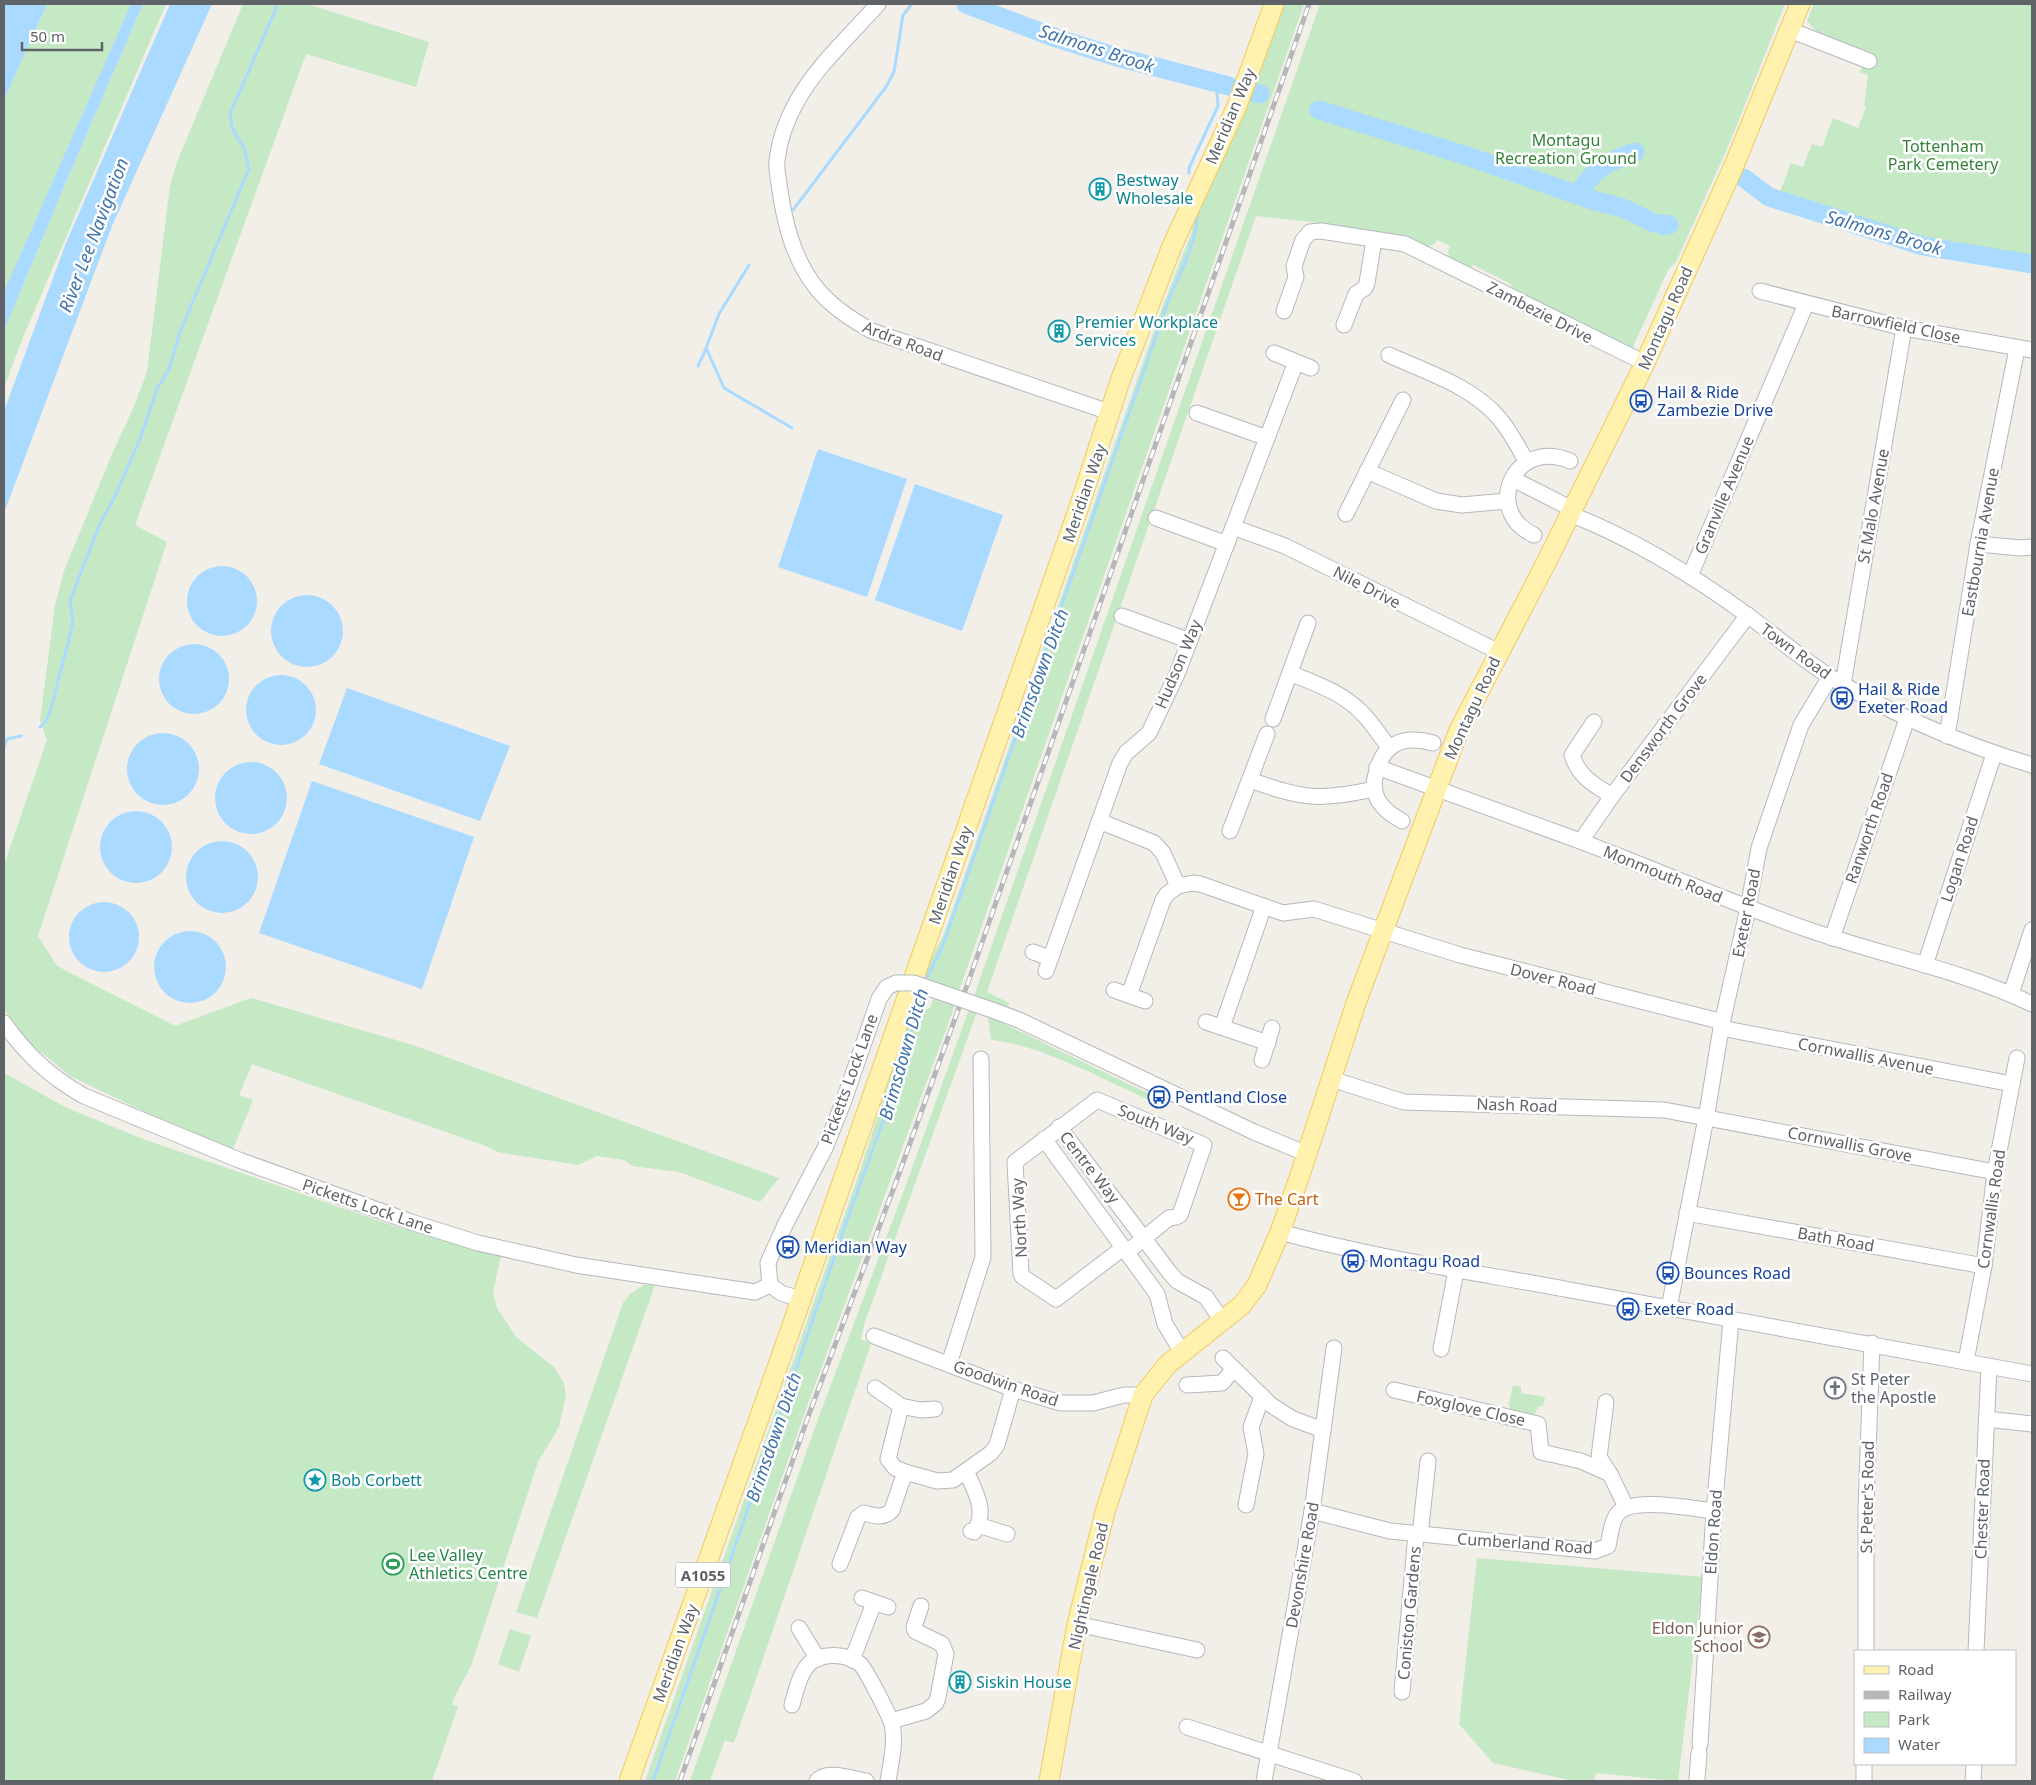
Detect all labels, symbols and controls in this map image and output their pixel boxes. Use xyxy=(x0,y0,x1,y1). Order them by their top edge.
water label: Salmons Brook xyxy=(1036,18,1159,78)
scale bar xyxy=(22,20,102,52)
text: 50 m xyxy=(30,26,65,46)
street label: Meridian Way xyxy=(1200,64,1261,168)
park label: Montagu Recreation Ground xyxy=(1495,129,1637,169)
park label: Tottenham Park Cemetery xyxy=(1888,135,1999,175)
water label: River Lee Navigation xyxy=(53,154,133,316)
place label: Bestway Wholesale xyxy=(1116,169,1193,209)
building icon: Bestway Wholesale xyxy=(1088,177,1112,201)
water label: Salmons Brook xyxy=(1823,204,1946,260)
street label: Montagu Road xyxy=(1632,263,1698,373)
street label: Zambezie Drive xyxy=(1483,276,1597,348)
street label: Barrowfield Close xyxy=(1829,300,1963,348)
place label: Premier Workplace Services xyxy=(1075,311,1218,351)
street label: Ardra Road xyxy=(860,316,946,366)
building icon: Premier Workplace Services xyxy=(1047,319,1071,343)
place label: Hail & Ride Zambezie Drive xyxy=(1657,381,1773,421)
bus stop icon: Hail & Ride Zambezie Drive xyxy=(1629,389,1653,413)
street label: Granville Avenue xyxy=(1689,432,1759,558)
street label: Meridian Way xyxy=(1057,440,1111,545)
street label: St Malo Avenue xyxy=(1852,447,1894,565)
street label: Eastbournia Avenue xyxy=(1956,466,2004,618)
street label: Nile Drive xyxy=(1329,561,1405,613)
water label: Brimsdown Ditch xyxy=(1005,605,1073,741)
street label: Hudson Way xyxy=(1149,615,1207,712)
street label: Town Road xyxy=(1756,618,1836,684)
street label: Montagu Road xyxy=(1439,653,1505,763)
street label: Densworth Grove xyxy=(1615,669,1711,787)
place label: Hail & Ride Exeter Road xyxy=(1858,678,1948,718)
bus stop icon: Hail & Ride Exeter Road xyxy=(1830,686,1854,710)
street label: Ranworth Road xyxy=(1840,770,1898,886)
street label: Logan Road xyxy=(1935,813,1983,905)
street label: Meridian Way xyxy=(923,822,977,927)
street label: Monmouth Road xyxy=(1600,840,1726,908)
street label: Exeter Road xyxy=(1727,867,1765,959)
street label: Dover Road xyxy=(1508,958,1598,1000)
water label: Brimsdown Ditch xyxy=(873,985,933,1123)
street label: Picketts Lock Lane xyxy=(815,1011,883,1147)
street label: Cornwallis Avenue xyxy=(1796,1032,1936,1080)
bus stop icon: Pentland Close xyxy=(1147,1085,1171,1109)
place label: Pentland Close xyxy=(1175,1086,1287,1108)
street label: Nash Road xyxy=(1476,1093,1558,1117)
street label: South Way xyxy=(1115,1099,1198,1149)
street label: Cornwallis Grove xyxy=(1786,1121,1914,1167)
street label: Centre Way xyxy=(1055,1126,1126,1208)
street label: Cornwallis Road xyxy=(1972,1148,2010,1270)
street label: Picketts Lock Lane xyxy=(300,1173,436,1239)
street label: North Way xyxy=(1006,1177,1032,1259)
bar icon: The Cart xyxy=(1227,1187,1251,1211)
place label: The Cart xyxy=(1255,1188,1319,1210)
street label: Bath Road xyxy=(1796,1221,1876,1257)
bus stop icon: Meridian Way xyxy=(776,1235,800,1259)
place label: Meridian Way xyxy=(804,1236,908,1258)
bus stop icon: Montagu Road xyxy=(1341,1249,1365,1273)
place label: Montagu Road xyxy=(1369,1250,1480,1272)
bus stop icon: Bounces Road xyxy=(1656,1261,1680,1285)
place label: Bounces Road xyxy=(1684,1262,1791,1284)
bus stop icon: Exeter Road xyxy=(1616,1297,1640,1321)
place label: Exeter Road xyxy=(1644,1298,1734,1320)
street label: Goodwin Road xyxy=(950,1355,1062,1411)
place label: St Peter the Apostle xyxy=(1851,1368,1936,1408)
water label: Brimsdown Ditch xyxy=(740,1369,806,1505)
church icon: St Peter the Apostle xyxy=(1823,1376,1847,1400)
street label: Foxglove Close xyxy=(1414,1385,1528,1431)
street label: St Peter's Road xyxy=(1855,1440,1879,1554)
street label: Chester Road xyxy=(1969,1458,1995,1560)
place icon: Bob Corbett xyxy=(303,1468,327,1492)
place label: Bob Corbett xyxy=(331,1469,422,1491)
street label: Eldon Road xyxy=(1699,1489,1727,1575)
street label: Devonshire Road xyxy=(1280,1500,1324,1630)
street label: Nightingale Road xyxy=(1063,1520,1113,1652)
street label: Cumberland Road xyxy=(1456,1527,1594,1559)
place label: Lee Valley Athletics Centre xyxy=(409,1544,528,1584)
street label: Coniston Gardens xyxy=(1392,1545,1426,1681)
sports icon: Lee Valley Athletics Centre xyxy=(381,1552,405,1576)
road number: A1055 xyxy=(676,1562,730,1588)
street label: Meridian Way xyxy=(647,1600,703,1705)
place label: Eldon Junior School xyxy=(1652,1617,1743,1657)
school or university icon: Eldon Junior School xyxy=(1747,1625,1771,1649)
legend xyxy=(1854,1650,2016,1765)
text: Road xyxy=(1898,1659,1934,1679)
building icon: Siskin House xyxy=(948,1670,972,1694)
place label: Siskin House xyxy=(976,1671,1071,1693)
text: Railway xyxy=(1898,1684,1952,1704)
text: Park xyxy=(1898,1709,1930,1729)
text: Water xyxy=(1898,1734,1940,1754)

